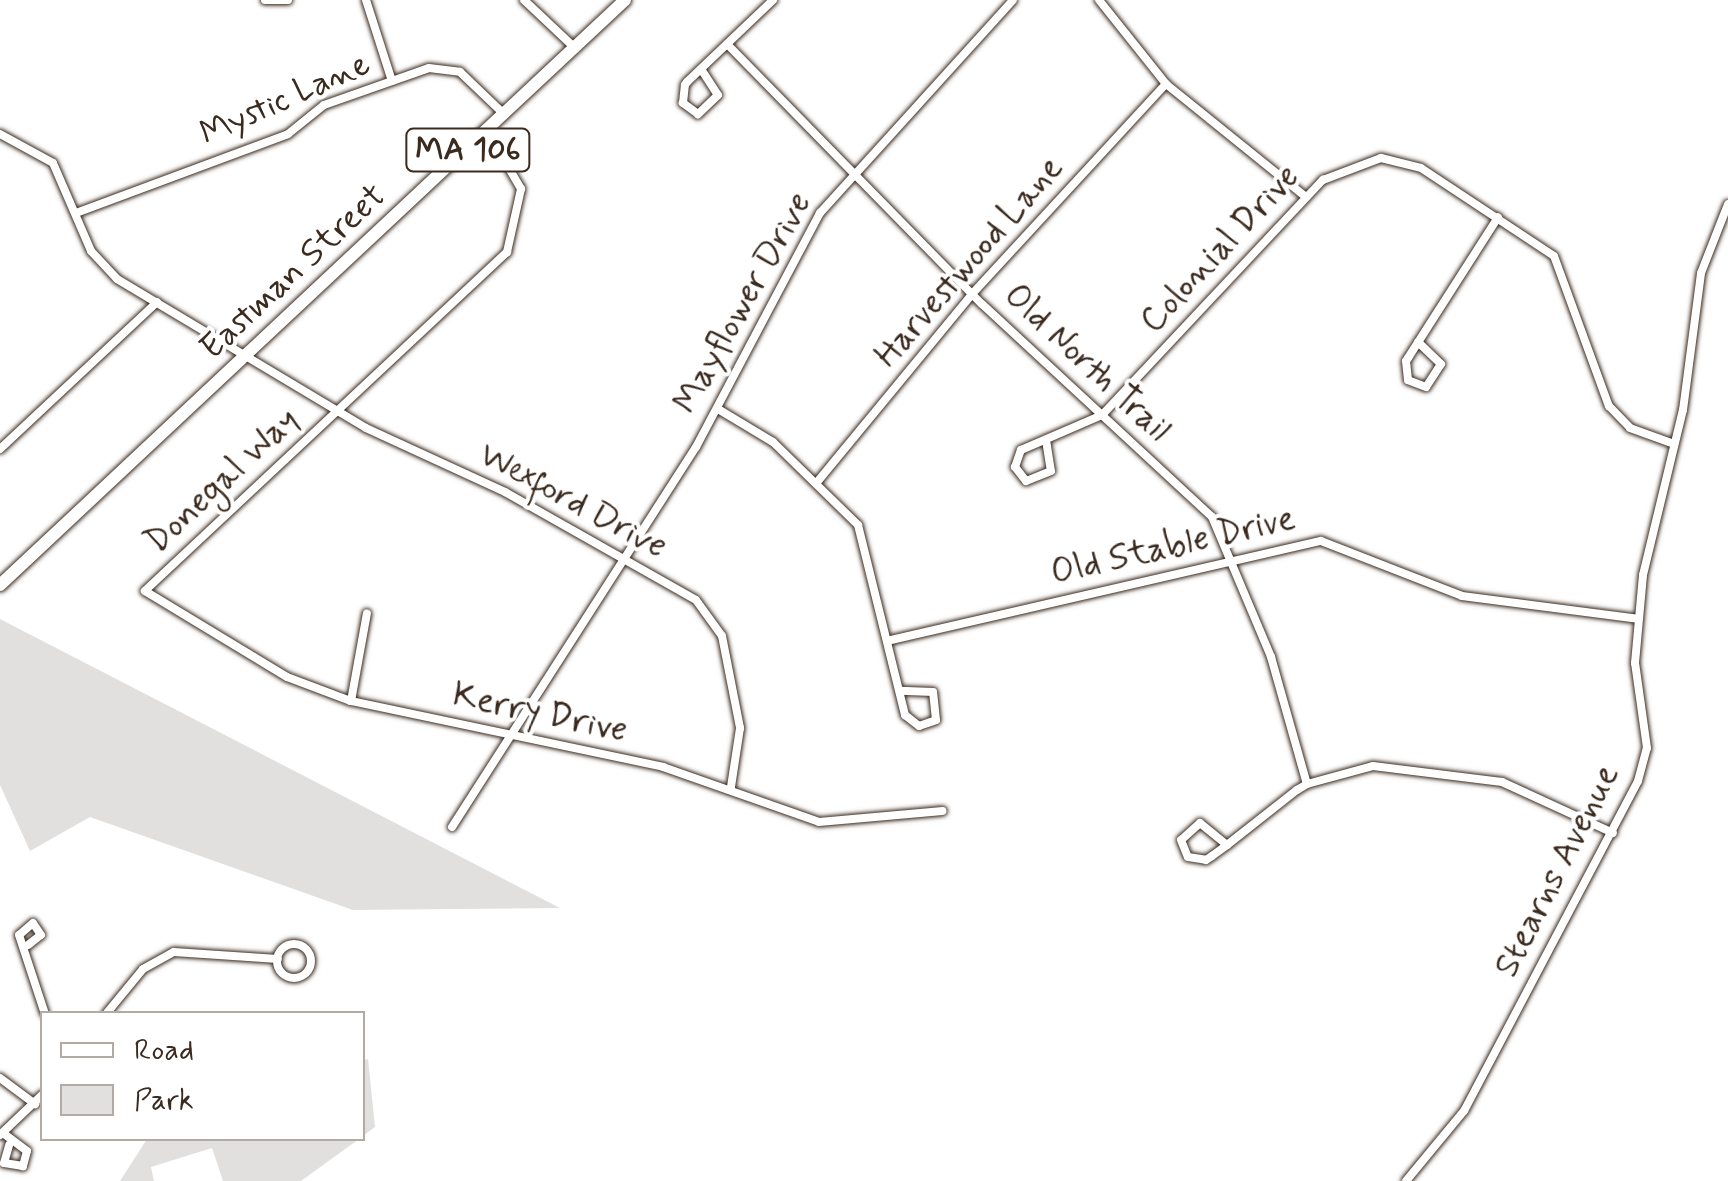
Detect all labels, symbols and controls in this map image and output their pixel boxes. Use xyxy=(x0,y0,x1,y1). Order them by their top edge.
street label: Mystic Lane xyxy=(195,44,375,154)
road number: MA 106 xyxy=(403,123,533,177)
street label: Harvestwood Lane xyxy=(866,148,1072,376)
street label: Colonial Drive xyxy=(1132,157,1308,341)
street label: Eastman Street xyxy=(192,176,394,368)
street label: Mayflower Drive xyxy=(666,186,820,420)
street label: Old North Trail xyxy=(995,275,1179,451)
street label: Donegal Way xyxy=(135,398,309,564)
street label: Wexford Drive xyxy=(473,435,673,567)
street label: Old Stable Drive xyxy=(1051,499,1295,593)
street label: Kerry Drive xyxy=(450,674,630,752)
street label: Stearns Avenue xyxy=(1485,757,1629,985)
legend xyxy=(40,1011,365,1141)
text: Road xyxy=(134,1031,194,1070)
text: Park xyxy=(134,1081,194,1120)

